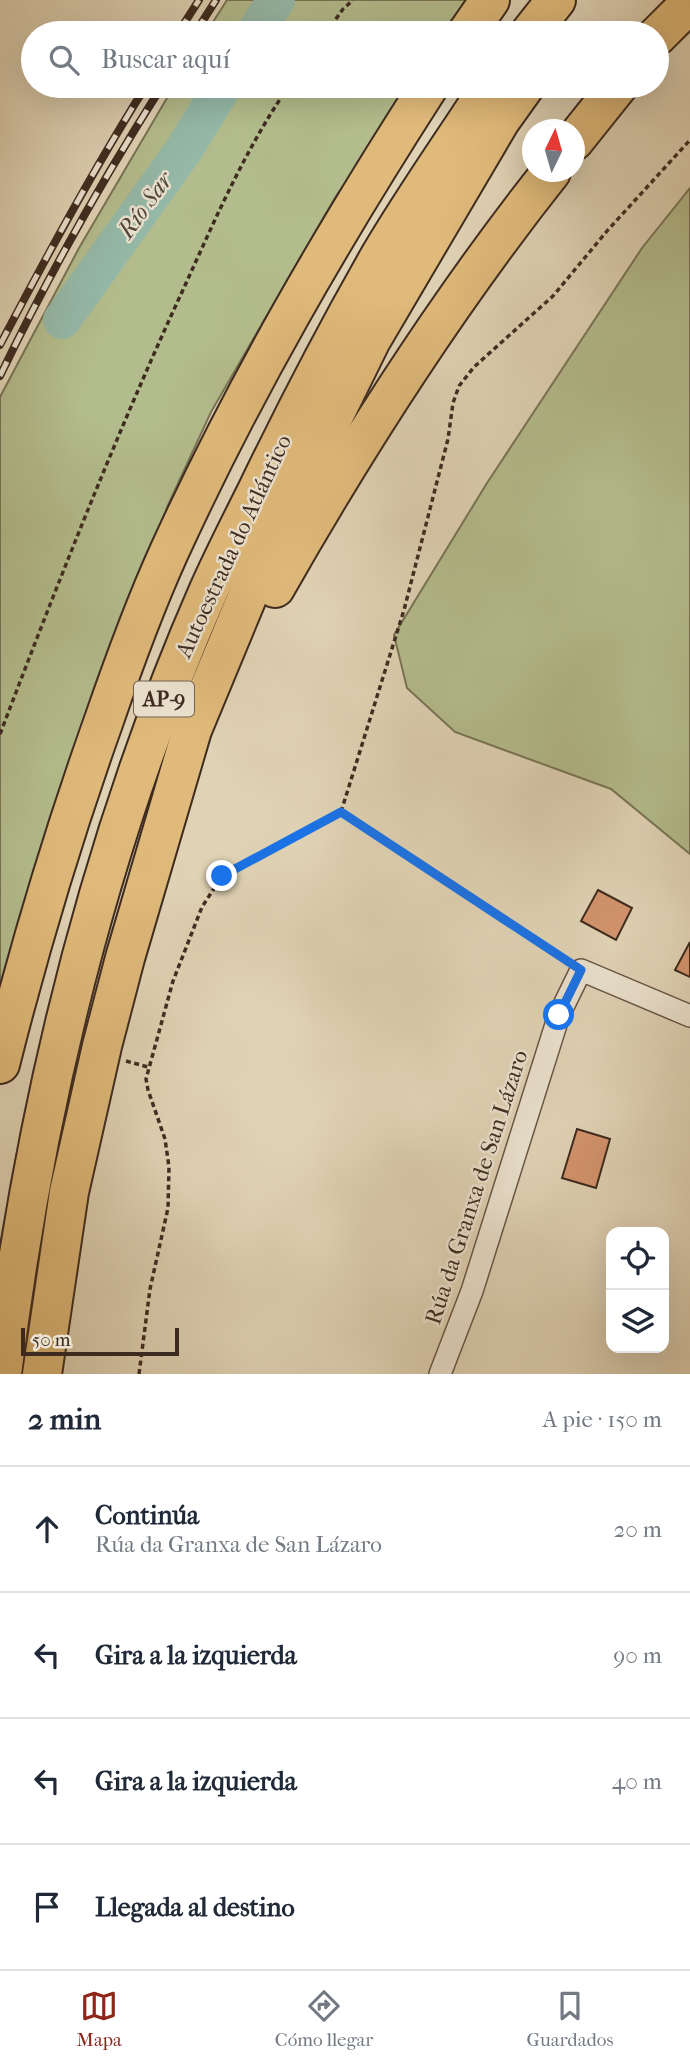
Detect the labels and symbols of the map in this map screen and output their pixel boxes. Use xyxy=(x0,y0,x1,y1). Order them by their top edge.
north arrow xyxy=(522,119,585,182)
water label: Río Sar xyxy=(111,165,180,245)
street label: Autoestrada do Atlántico xyxy=(169,430,297,663)
road number: AP-9 xyxy=(134,682,194,716)
route end xyxy=(206,860,237,891)
route start xyxy=(543,999,574,1030)
street label: Rúa da Granxa de San Lázaro xyxy=(419,1047,534,1328)
scale bar xyxy=(21,1325,178,1357)

